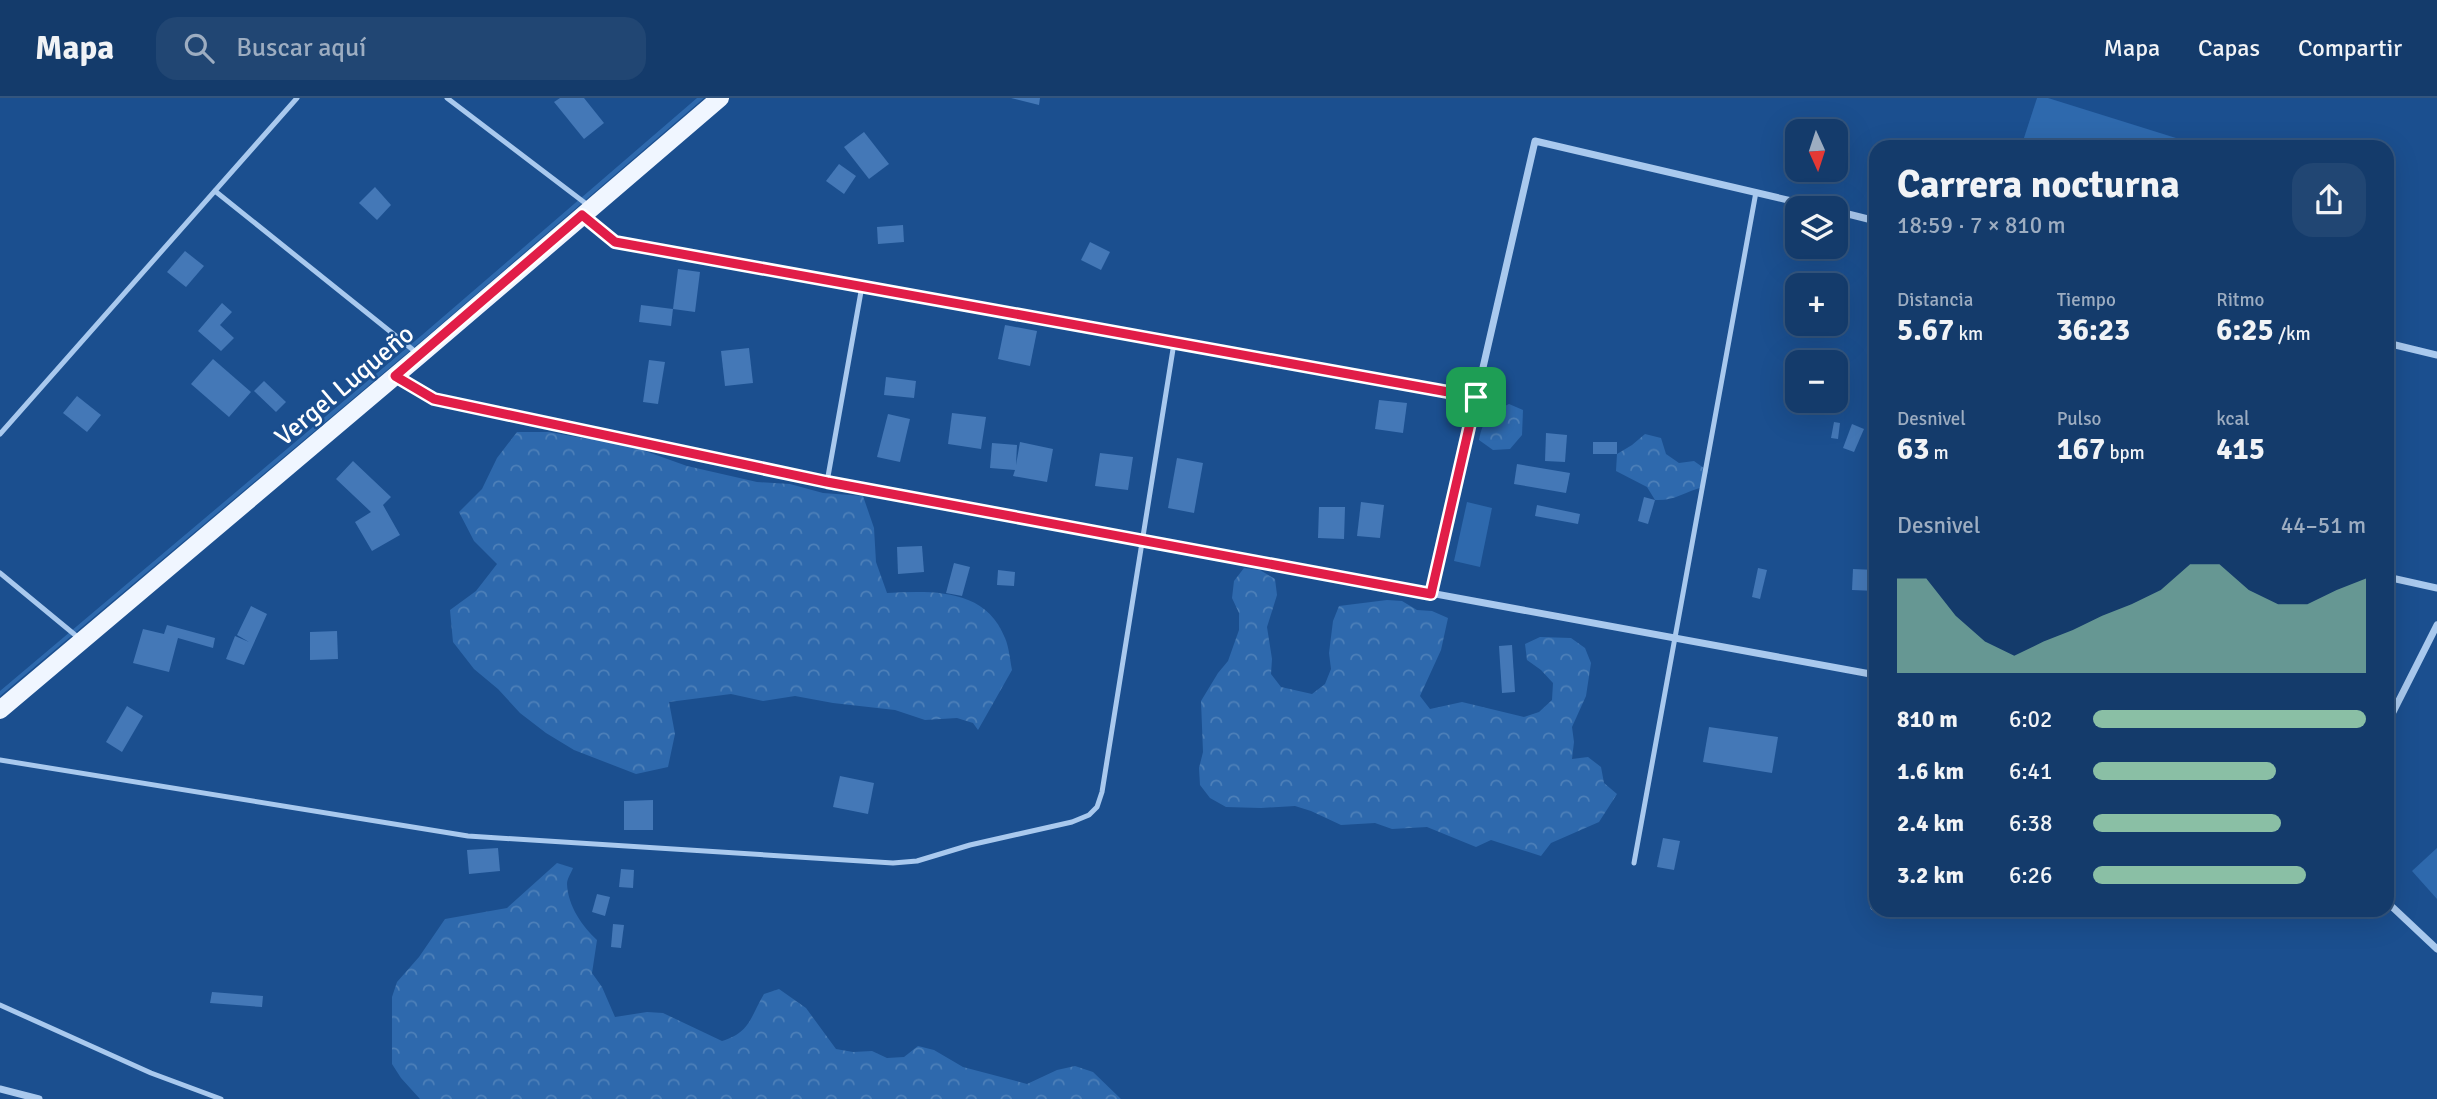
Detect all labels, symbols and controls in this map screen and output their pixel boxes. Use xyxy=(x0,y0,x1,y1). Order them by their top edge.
search box xyxy=(156,17,646,80)
text: Mapa xyxy=(35,28,114,69)
icon: search xyxy=(180,29,218,67)
text: Buscar aquí xyxy=(236,32,366,64)
text: Mapa xyxy=(2104,33,2160,63)
text: Capas xyxy=(2198,33,2260,63)
text: Compartir xyxy=(2298,33,2402,63)
north arrow xyxy=(1785,119,1848,182)
map controls xyxy=(1785,119,1848,413)
text: Carrera nocturna xyxy=(1897,161,2180,208)
button: share xyxy=(2292,163,2366,237)
button: layers xyxy=(1785,196,1848,259)
text: 18:59 · 7 × 810 m xyxy=(1897,211,2066,240)
button: + xyxy=(1785,273,1848,336)
text: Distancia xyxy=(1897,288,1973,312)
text: Tiempo xyxy=(2057,288,2116,312)
text: Ritmo xyxy=(2216,288,2264,312)
text: 5.67 xyxy=(1897,312,1954,349)
text: 36:23 xyxy=(2057,312,2130,349)
text: 6:25 xyxy=(2216,312,2274,349)
street label: Vergel Luqueño xyxy=(269,318,421,453)
text: km xyxy=(1954,322,1983,346)
text: /km xyxy=(2274,322,2311,346)
button: − xyxy=(1785,350,1848,413)
pin xyxy=(1446,367,1506,427)
icon: arrive xyxy=(1457,378,1495,416)
text: Desnivel xyxy=(1897,407,1966,431)
text: Pulso xyxy=(2057,407,2101,431)
text: kcal xyxy=(2216,407,2250,431)
text: 63 xyxy=(1897,431,1929,468)
text: 167 xyxy=(2057,431,2105,468)
text: 415 xyxy=(2216,431,2265,468)
text: m xyxy=(1929,441,1949,465)
text: bpm xyxy=(2105,441,2145,465)
text: Desnivel xyxy=(1897,511,1980,540)
text: 44–51 m xyxy=(2281,511,2366,540)
text: 810 m xyxy=(1897,705,1958,734)
text: 6:02 xyxy=(2009,705,2052,734)
text: 1.6 km xyxy=(1897,757,1964,786)
text: 6:41 xyxy=(2009,757,2052,786)
text: 2.4 km xyxy=(1897,809,1964,838)
text: 6:38 xyxy=(2009,809,2052,838)
text: 3.2 km xyxy=(1897,861,1964,890)
text: 6:26 xyxy=(2009,861,2052,890)

